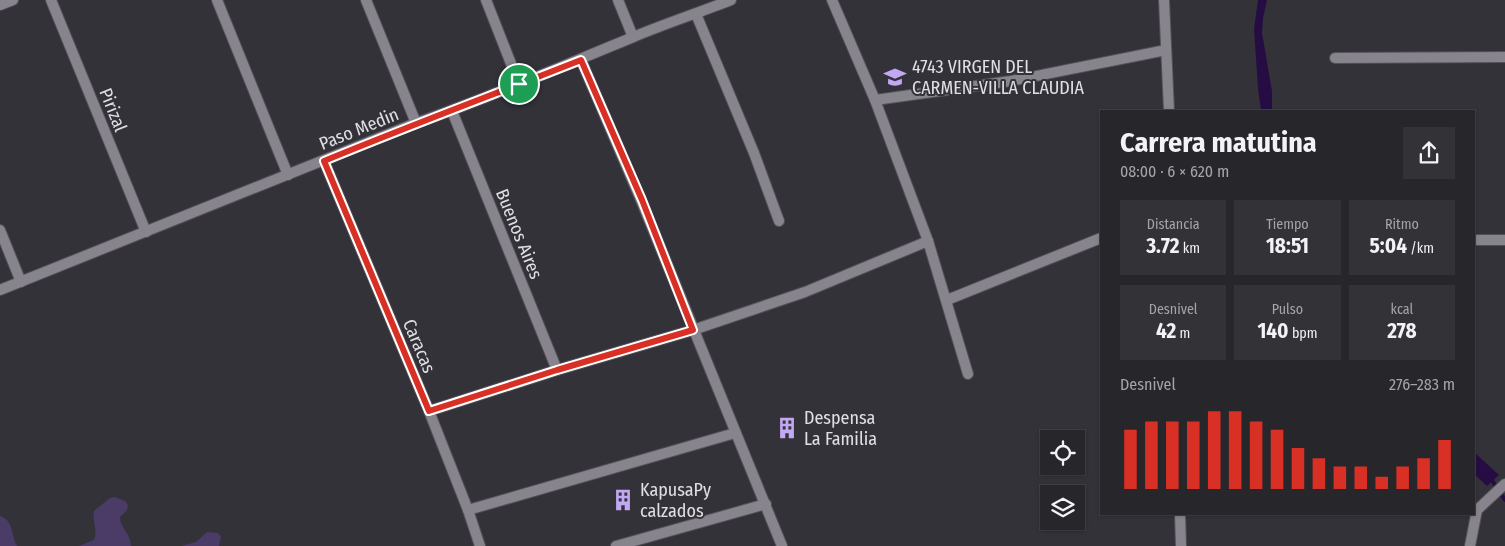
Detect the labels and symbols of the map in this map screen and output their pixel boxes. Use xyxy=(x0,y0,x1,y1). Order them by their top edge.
place label: 4743 VIRGEN DEL CARMEN-VILLA CLAUDIA xyxy=(912,56,1084,99)
pin xyxy=(498,63,540,105)
school or university icon: 4743 VIRGEN DEL CARMEN-VILLA CLAUDIA xyxy=(882,64,908,90)
street label: Pirizal xyxy=(94,85,132,135)
street label: Paso Medin xyxy=(316,103,402,155)
street label: Buenos Aires xyxy=(491,186,547,283)
street label: Caracas xyxy=(398,316,440,376)
place label: Despensa La Familia xyxy=(804,407,877,450)
building icon: Despensa La Familia xyxy=(774,415,800,441)
place label: KapusaPy calzados xyxy=(640,479,711,522)
building icon: KapusaPy calzados xyxy=(610,487,636,513)

